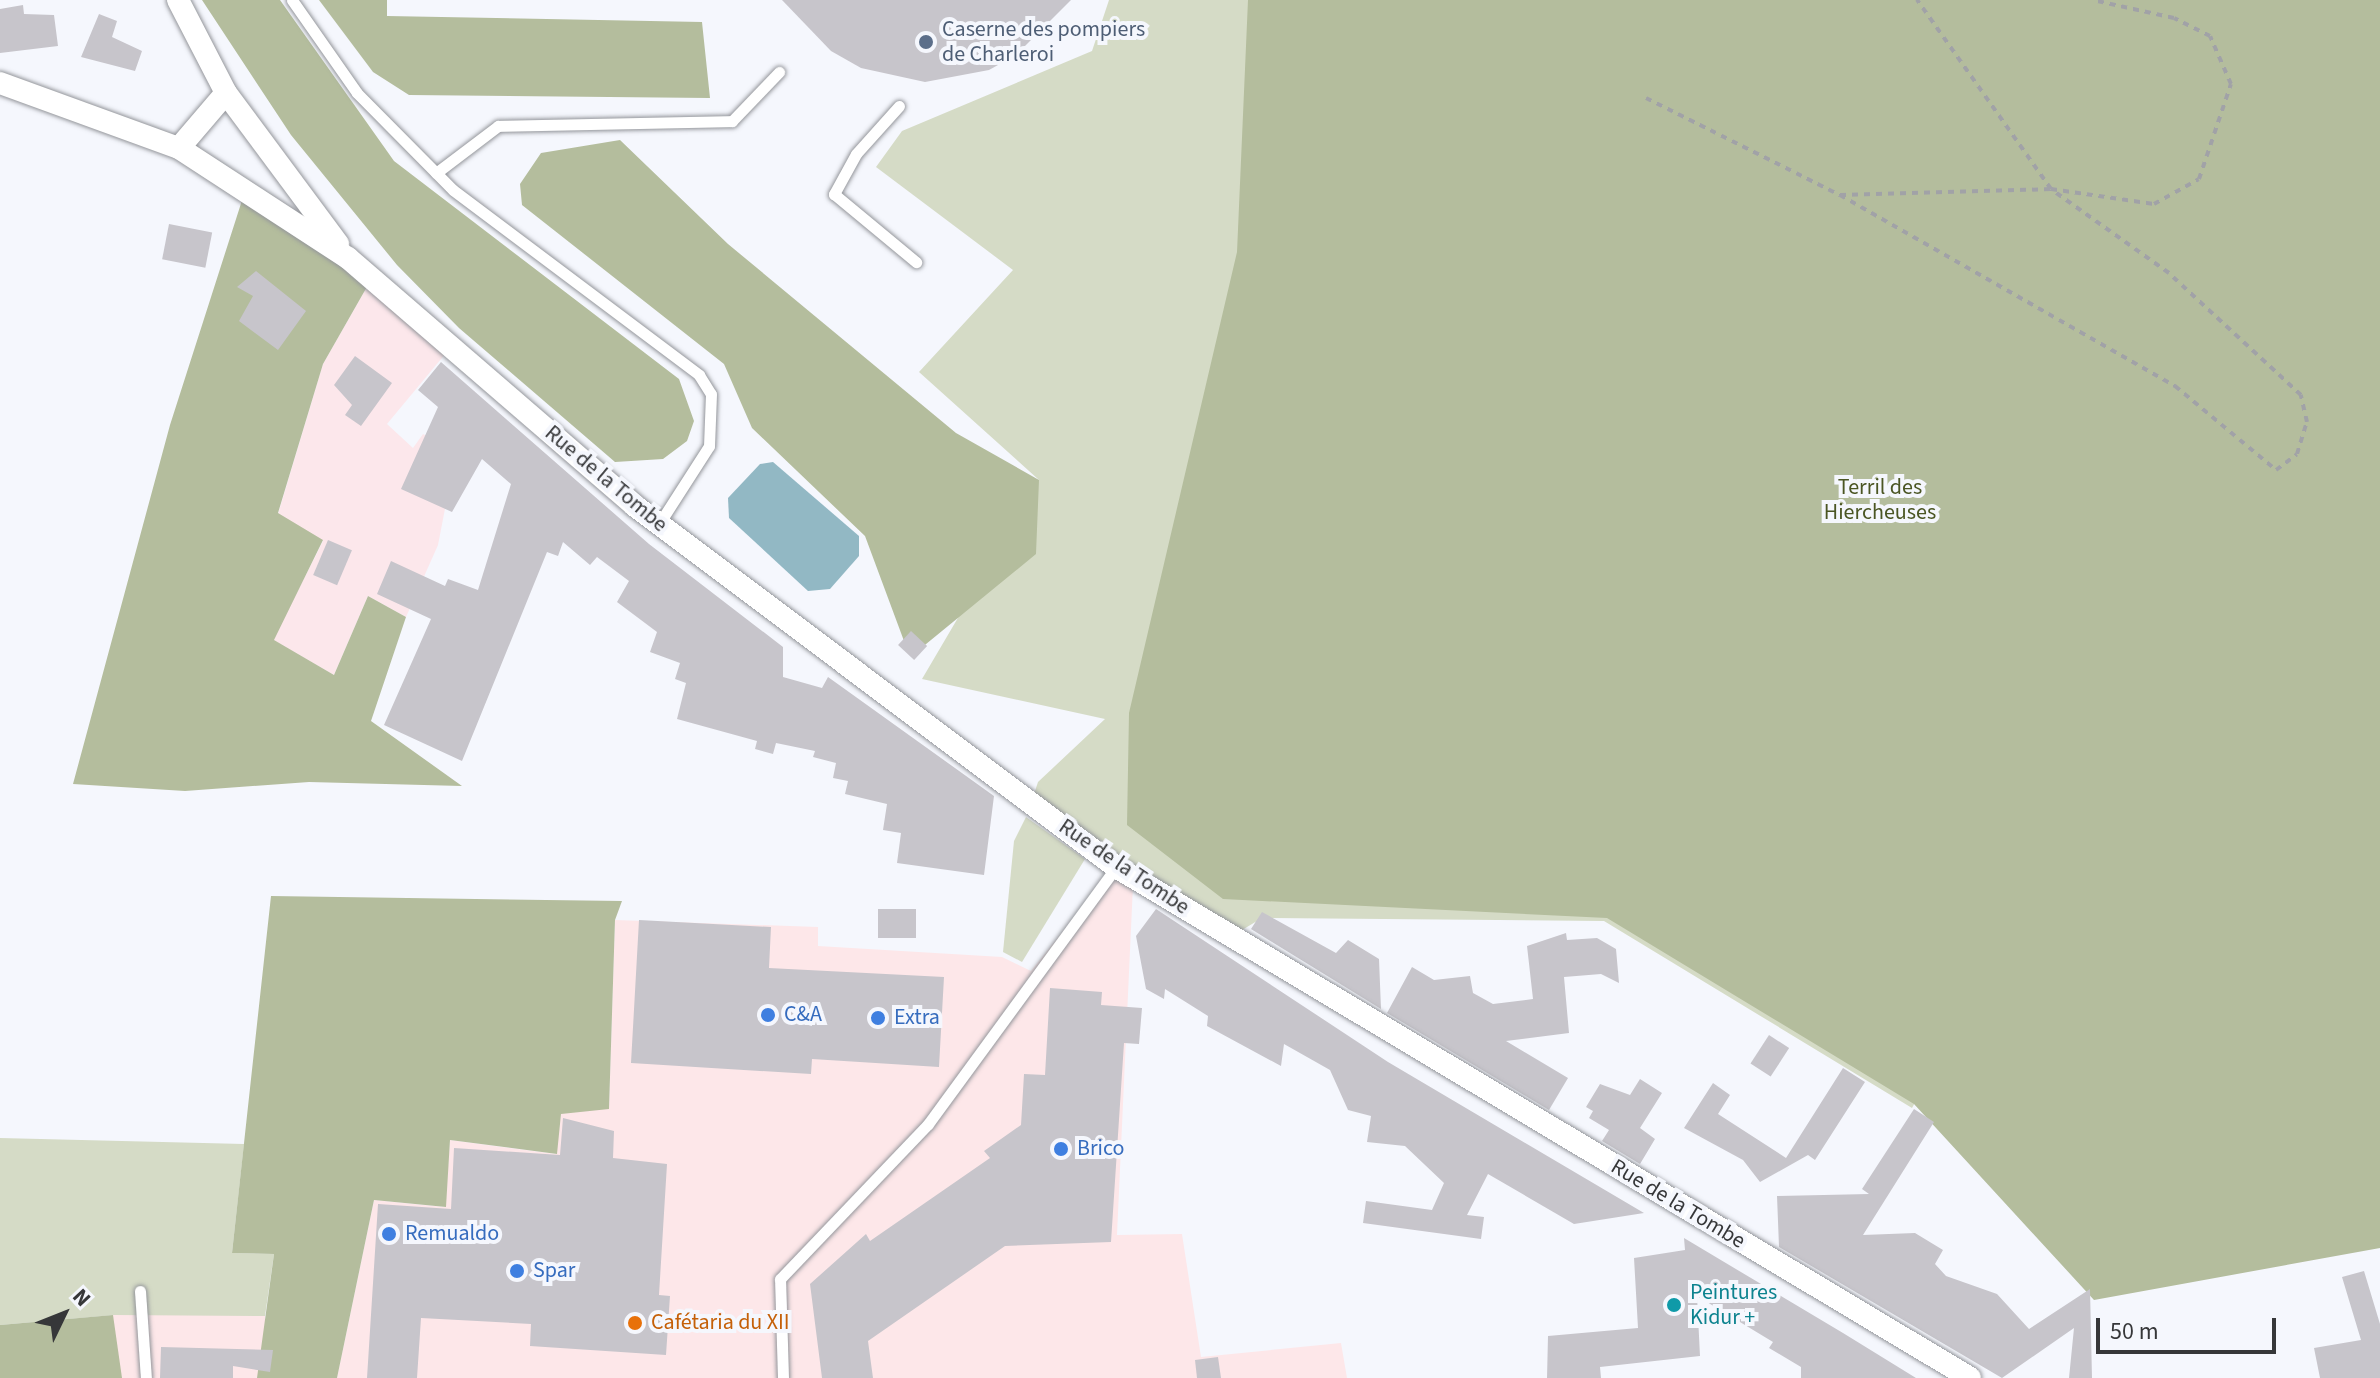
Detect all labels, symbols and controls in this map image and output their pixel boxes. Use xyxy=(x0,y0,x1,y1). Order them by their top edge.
place label: Caserne des pompiers de Charleroi xyxy=(942,16,1145,68)
marker: Caserne des pompiers de Charleroi xyxy=(917,33,935,51)
street label: Rue de la Tombe xyxy=(539,420,673,538)
park label: Terril des Hiercheuses xyxy=(1824,474,1936,526)
street label: Rue de la Tombe xyxy=(1054,814,1194,920)
place label: C&A xyxy=(784,1002,822,1028)
place label: Extra xyxy=(894,1005,940,1031)
marker: C&A xyxy=(759,1006,777,1024)
marker: Extra xyxy=(869,1009,887,1027)
place label: Brico xyxy=(1077,1136,1124,1162)
marker: Brico xyxy=(1052,1140,1070,1158)
street label: Rue de la Tombe xyxy=(1606,1154,1750,1254)
place label: Remualdo xyxy=(405,1221,499,1247)
marker: Remualdo xyxy=(380,1225,398,1243)
place label: Spar xyxy=(533,1258,575,1284)
marker: Spar xyxy=(508,1262,526,1280)
north arrow xyxy=(24,1274,104,1354)
place label: Peintures Kidur + xyxy=(1690,1279,1777,1330)
text: N xyxy=(65,1281,98,1314)
marker: Peintures Kidur + xyxy=(1665,1296,1683,1314)
scale bar xyxy=(2100,1302,2280,1352)
place label: Cafétaria du XII xyxy=(651,1310,790,1336)
marker: Cafétaria du XII xyxy=(626,1314,644,1332)
text: 50 m xyxy=(2110,1314,2159,1349)

